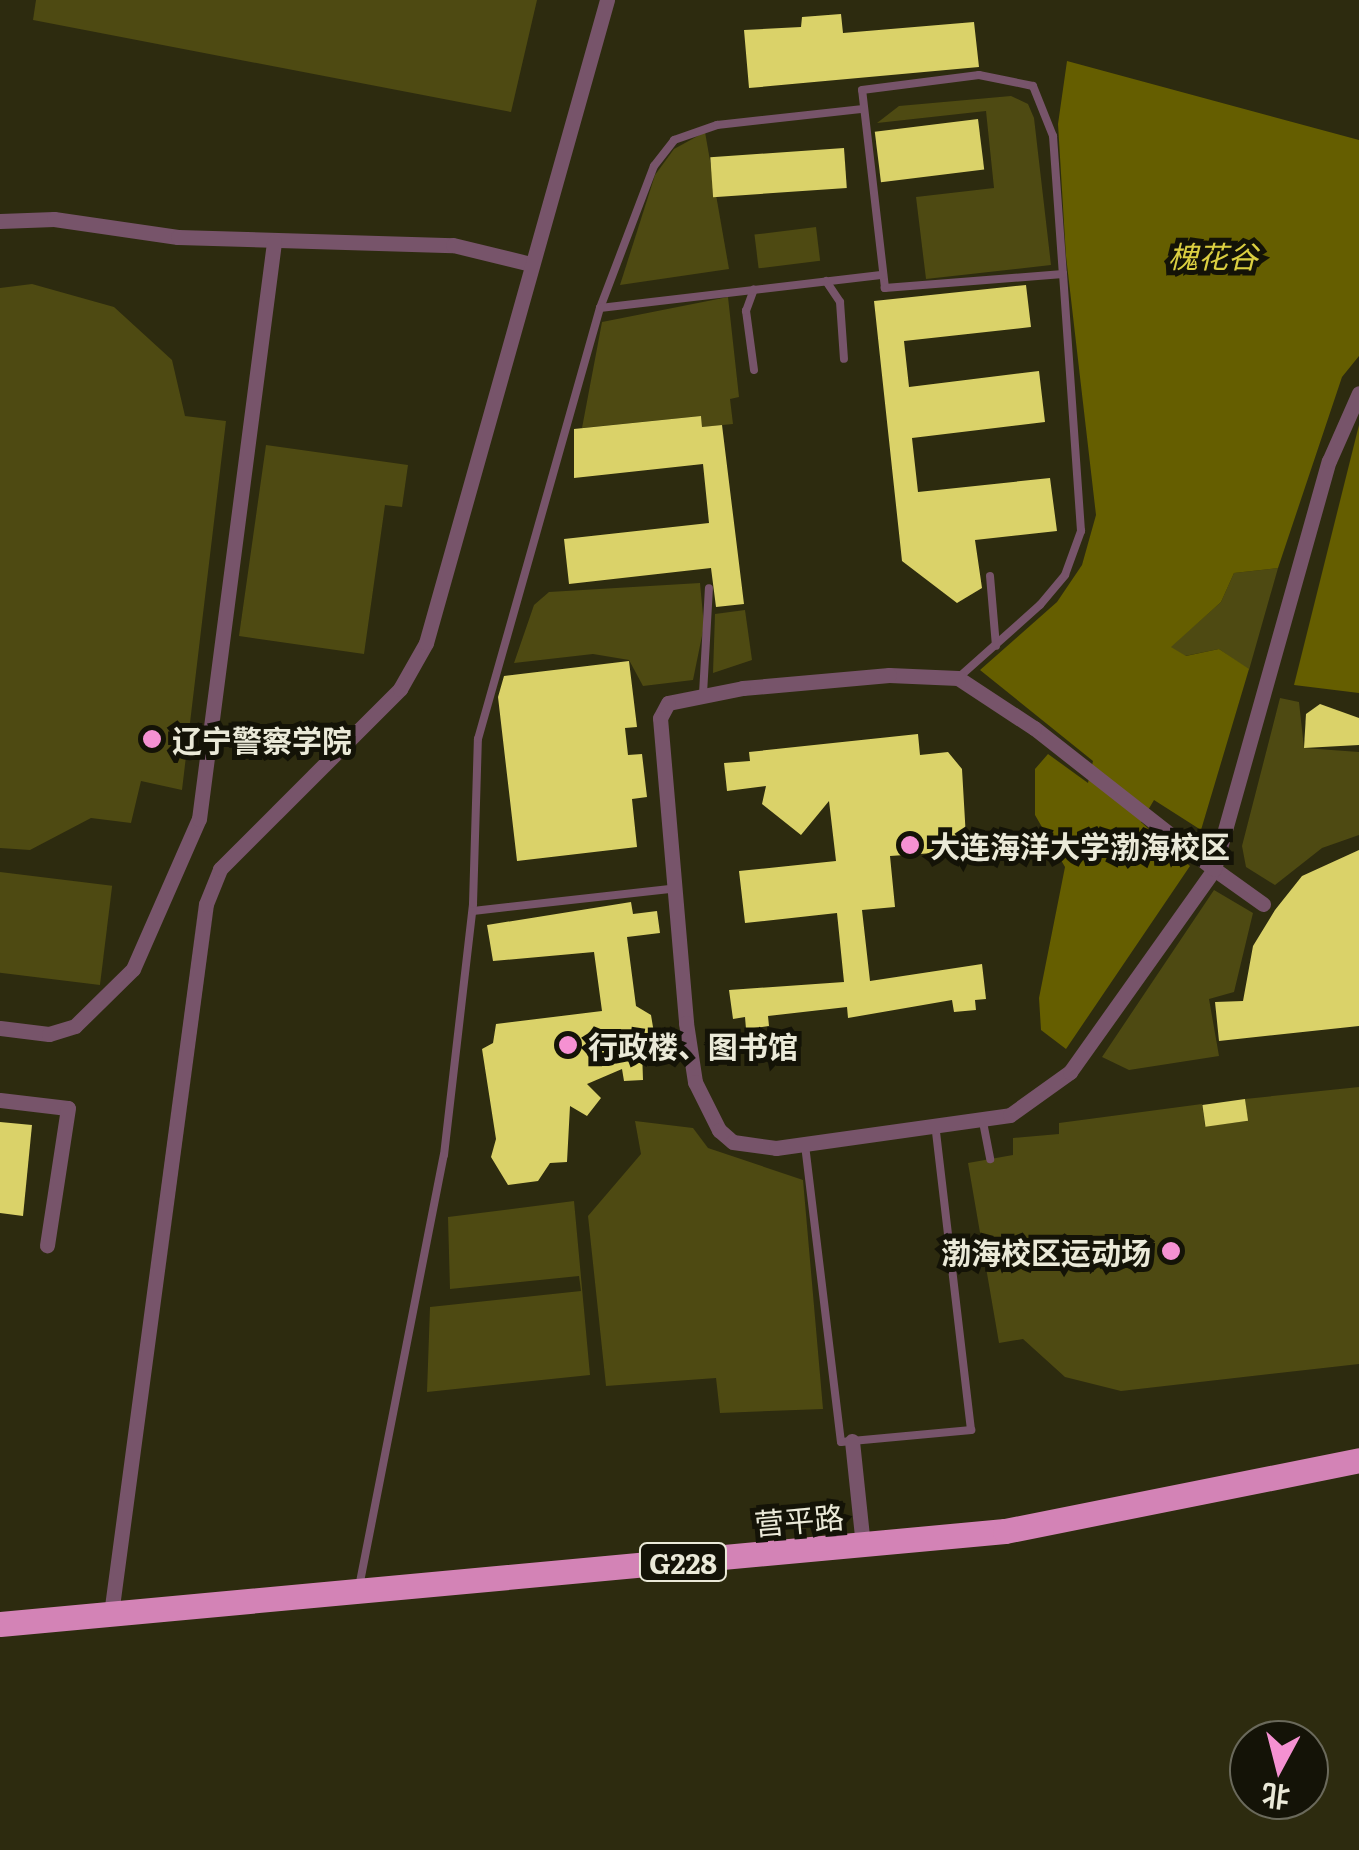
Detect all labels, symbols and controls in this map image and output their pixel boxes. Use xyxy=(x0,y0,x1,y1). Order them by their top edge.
park label: 槐花谷 xyxy=(1168,237,1258,273)
place label: 辽宁警察学院 xyxy=(172,721,352,757)
marker: 辽宁警察学院 xyxy=(141,728,163,750)
place label: 大连海洋大学渤海校区 xyxy=(930,827,1230,863)
marker: 大连海洋大学渤海校区 xyxy=(899,834,921,856)
place label: 行政楼、图书馆 xyxy=(588,1027,798,1063)
marker: 行政楼、图书馆 xyxy=(557,1034,579,1056)
place label: 渤海校区运动场 xyxy=(941,1233,1151,1269)
marker: 渤海校区运动场 xyxy=(1160,1240,1182,1262)
street label: 营平路 xyxy=(753,1497,845,1541)
road number: G228 xyxy=(638,1539,728,1585)
north arrow xyxy=(1229,1720,1329,1820)
text: 北 xyxy=(1259,1775,1292,1820)

